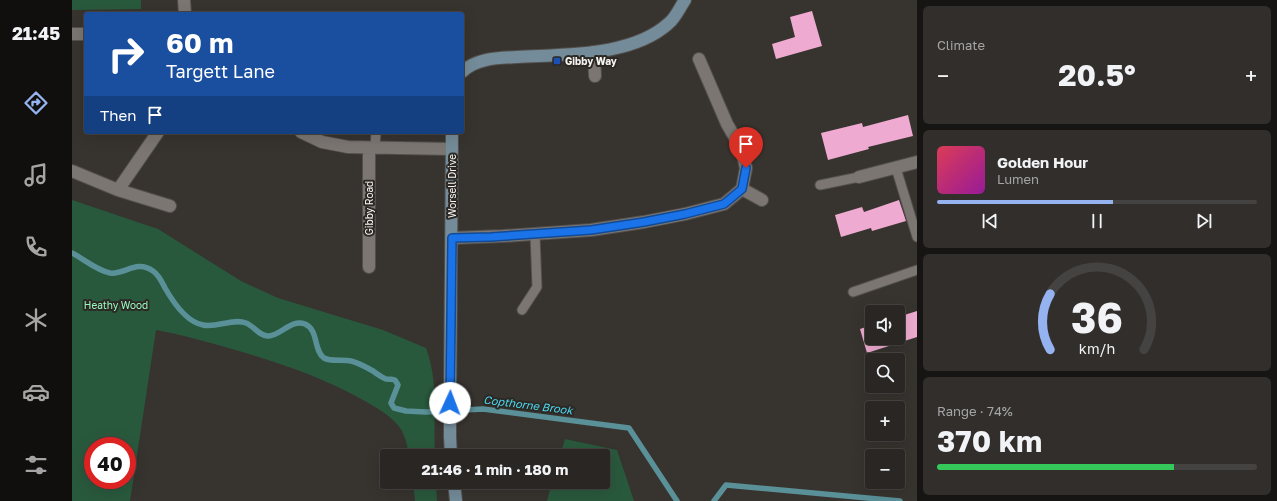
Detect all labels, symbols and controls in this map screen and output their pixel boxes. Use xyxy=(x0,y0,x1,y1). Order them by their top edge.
text: 21:45 xyxy=(12,22,60,44)
text: 60 m xyxy=(166,26,233,59)
icon: right xyxy=(100,28,152,80)
text: Climate xyxy=(937,37,985,53)
place label: Gibby Way xyxy=(565,55,617,67)
marker: Gibby Way xyxy=(552,56,562,66)
text: 20.5° xyxy=(1058,57,1136,93)
text: Targett Lane xyxy=(166,60,275,82)
text: − xyxy=(937,62,949,89)
text: + xyxy=(1245,62,1257,89)
icon: directions xyxy=(22,89,50,117)
icon: arrive xyxy=(144,104,166,126)
text: Then xyxy=(100,106,136,124)
pin xyxy=(729,127,763,168)
icon: arrive xyxy=(735,133,757,155)
text: Golden Hour xyxy=(997,153,1088,171)
street label: Worsell Drive xyxy=(446,154,458,218)
icon: music xyxy=(22,161,50,189)
text: Lumen xyxy=(997,171,1039,187)
street label: Gibby Road xyxy=(363,181,375,235)
icon: previous xyxy=(979,210,1001,232)
icon: pause xyxy=(1086,210,1108,232)
icon: next xyxy=(1193,210,1215,232)
icon: phone xyxy=(22,233,50,261)
text: 36 xyxy=(1071,292,1123,342)
park label: Heathy Wood xyxy=(84,299,148,311)
map controls xyxy=(865,305,905,489)
button: sound xyxy=(865,305,905,345)
icon: climate xyxy=(22,306,50,334)
text: km/h xyxy=(1079,340,1115,357)
button: search xyxy=(865,353,905,393)
icon: car xyxy=(22,378,50,406)
position arrow xyxy=(429,382,471,424)
water label: Copthorne Brook xyxy=(483,393,575,418)
button: + xyxy=(865,401,905,441)
text: Range · 74% xyxy=(937,403,1013,419)
text: 370 km xyxy=(937,423,1042,459)
speed limit sign: 40 xyxy=(84,437,136,489)
button: − xyxy=(865,449,905,489)
icon: filters xyxy=(22,451,50,479)
text: 21:46 · 1 min · 180 m xyxy=(422,460,568,478)

